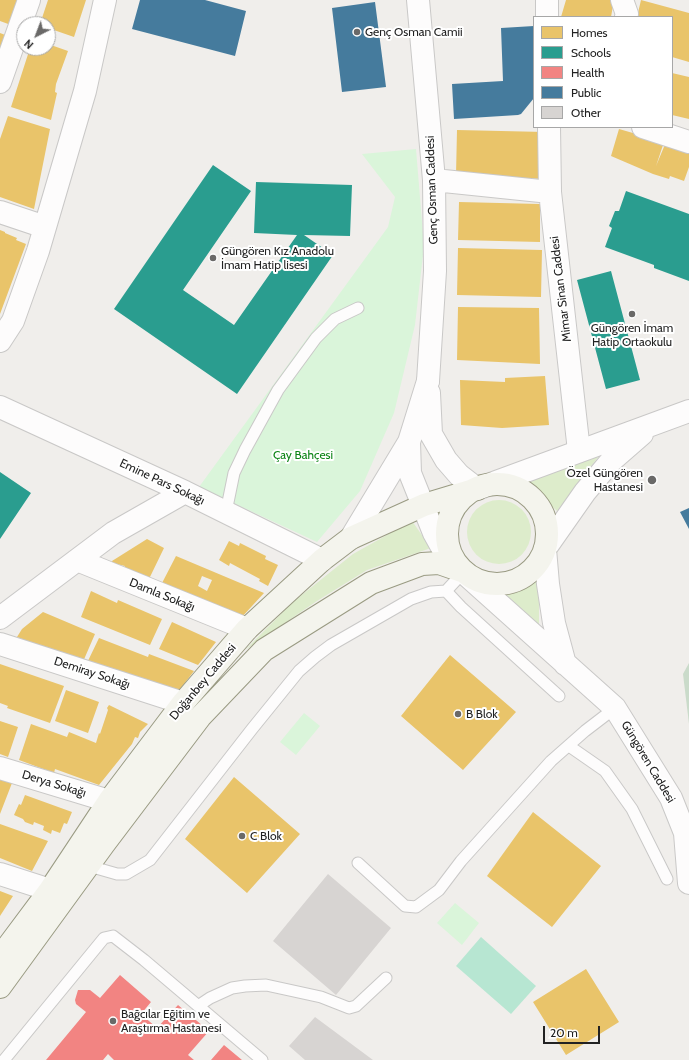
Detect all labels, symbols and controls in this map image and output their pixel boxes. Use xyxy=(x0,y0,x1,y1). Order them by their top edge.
north arrow xyxy=(16,16,56,56)
legend xyxy=(533,16,673,128)
place label: Genç Osman Camii xyxy=(365,25,463,39)
text: Homes xyxy=(571,25,608,40)
marker: Genç Osman Camii xyxy=(352,27,362,37)
text: N xyxy=(21,36,36,52)
text: Schools xyxy=(571,45,611,60)
text: Health xyxy=(571,65,605,80)
text: Public xyxy=(571,85,602,100)
text: Other xyxy=(571,105,601,120)
street label: Genç Osman Caddesi xyxy=(423,135,441,245)
street label: Mimar Sinan Caddesi xyxy=(547,235,575,343)
place label: Güngören Kız Anadolu İmam Hatip lisesi xyxy=(221,244,334,272)
marker: Güngören Kız Anadolu İmam Hatip lisesi xyxy=(208,253,218,263)
marker: Güngören İmam Hatip Ortaokulu xyxy=(627,309,637,319)
place label: Güngören İmam Hatip Ortaokulu xyxy=(591,321,673,349)
park label: Çay Bahçesi xyxy=(273,448,333,462)
street label: Emine Pars Sokağı xyxy=(117,456,207,508)
place label: Özel Güngören Hastanesi xyxy=(567,466,643,494)
marker: Özel Güngören Hastanesi xyxy=(646,474,658,486)
street label: Damla Sokağı xyxy=(127,575,197,615)
street label: Doğanbey Caddesi xyxy=(167,641,239,723)
street label: Demiray Sokağı xyxy=(52,654,132,692)
place label: B Blok xyxy=(466,707,498,721)
marker: B Blok xyxy=(453,709,463,719)
street label: Güngören Caddesi xyxy=(618,718,678,806)
street label: Derya Sokağı xyxy=(20,767,88,801)
place label: C Blok xyxy=(250,829,282,843)
marker: C Blok xyxy=(237,831,247,841)
place label: Bağcılar Eğitim ve Araştırma Hastanesi xyxy=(121,1007,221,1035)
marker: Bağcılar Eğitim ve Araştırma Hastanesi xyxy=(108,1016,118,1026)
scale bar xyxy=(545,1018,602,1044)
text: 20 m xyxy=(550,1025,578,1040)

